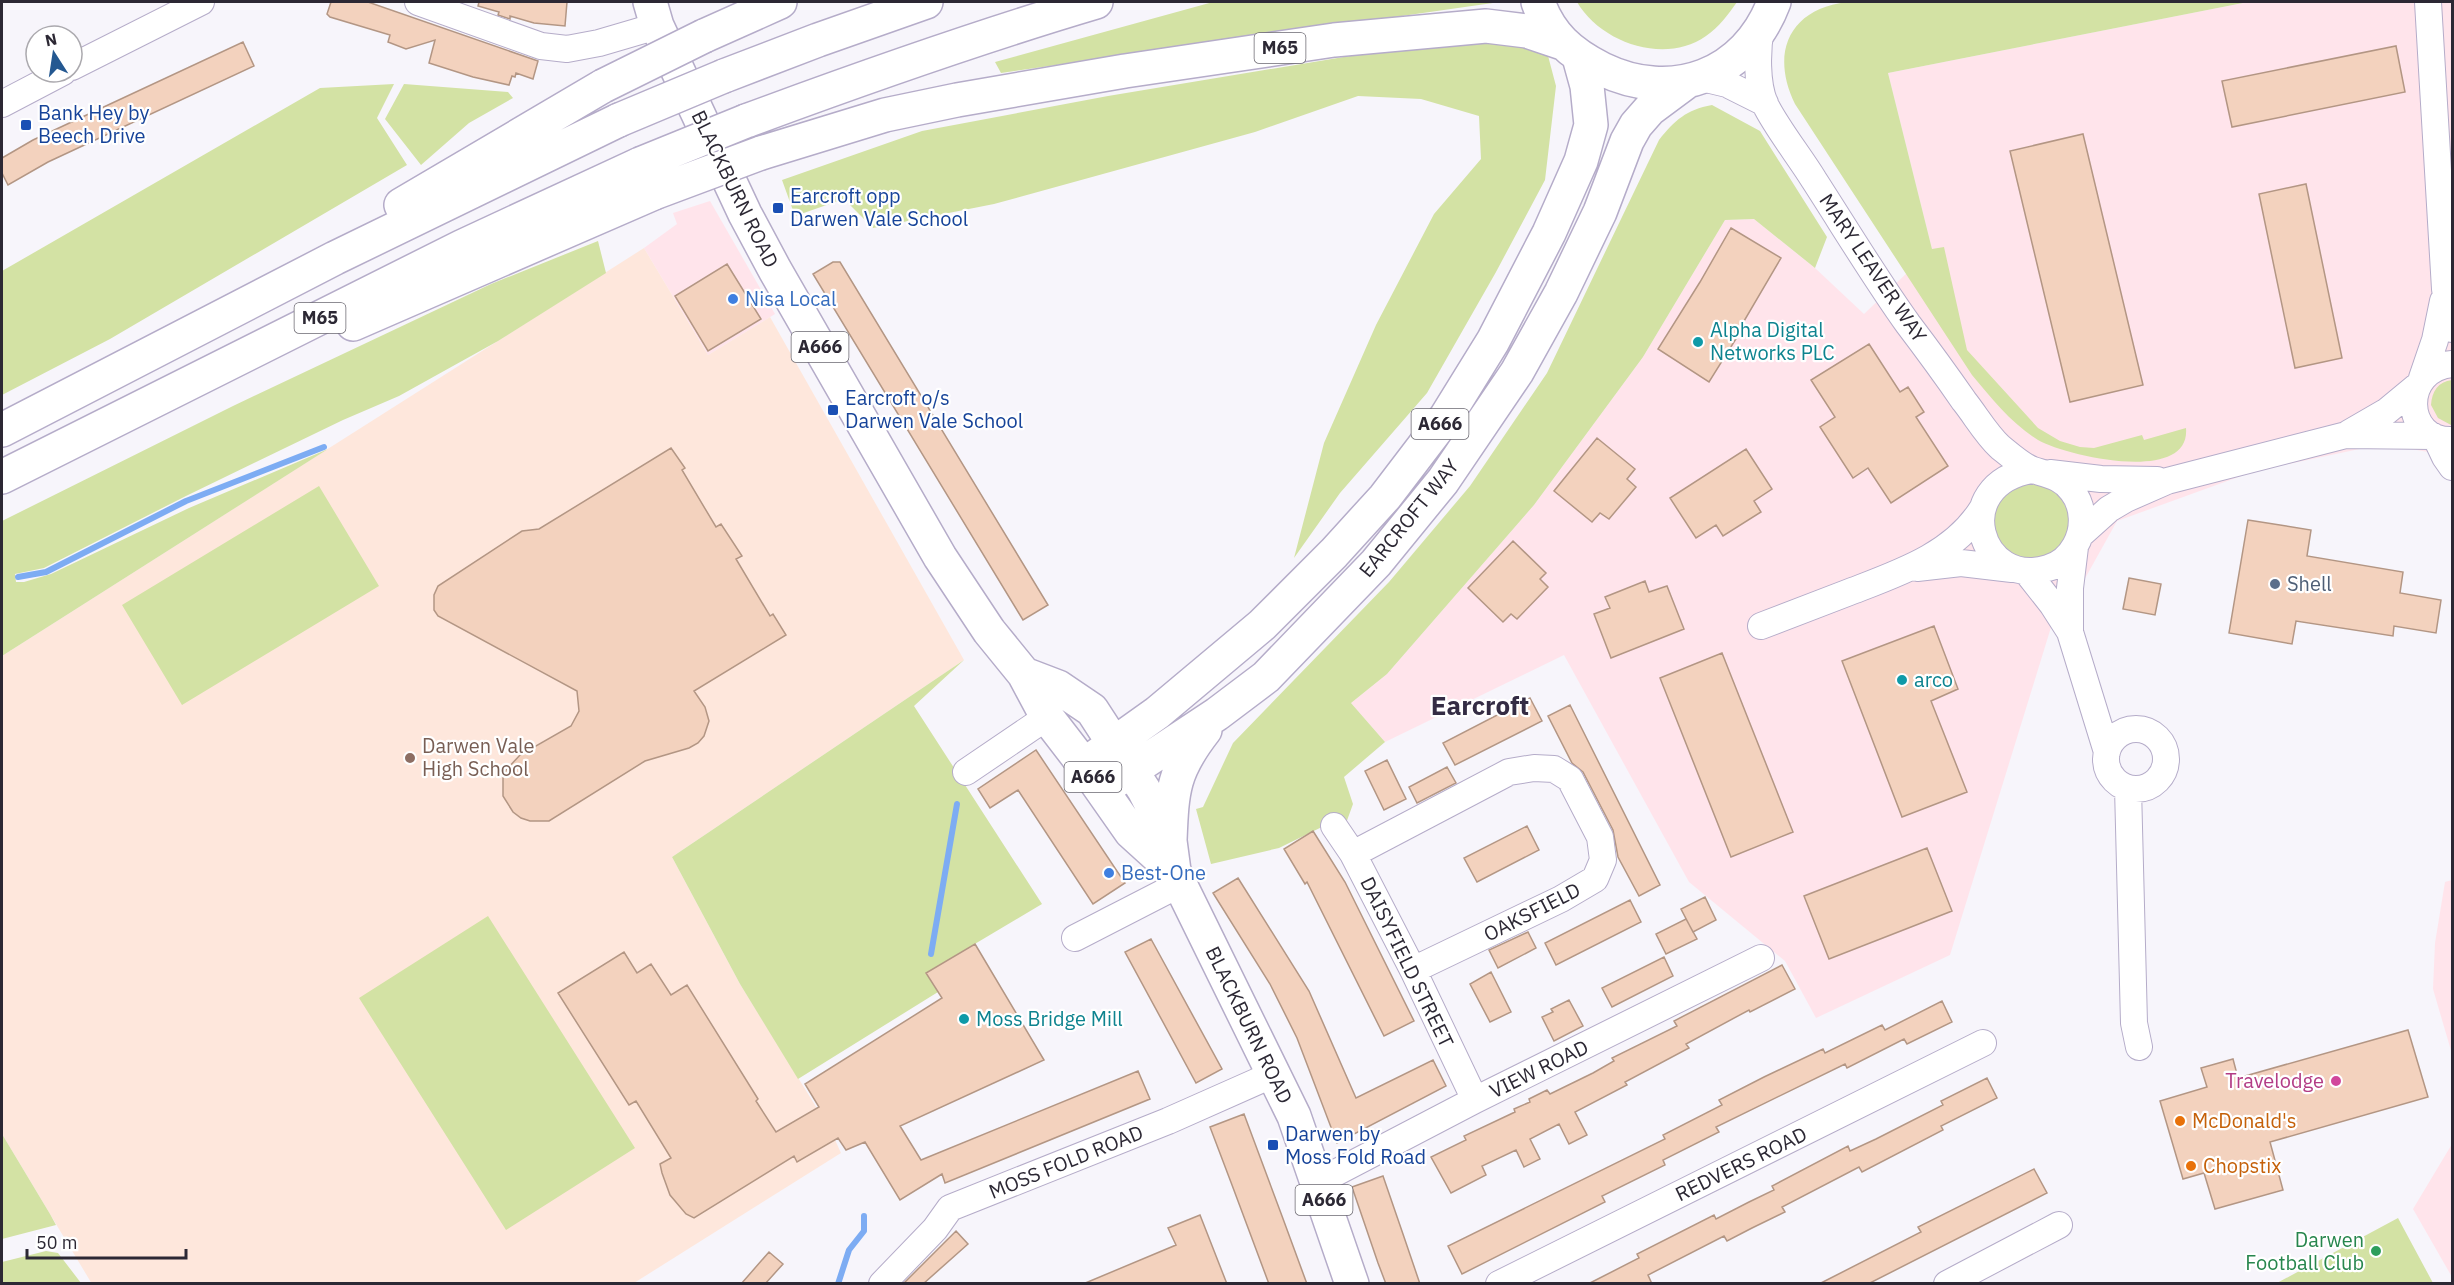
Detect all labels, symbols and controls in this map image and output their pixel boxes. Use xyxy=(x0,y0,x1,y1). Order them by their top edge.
north arrow xyxy=(24,24,84,84)
text: N xyxy=(43,28,59,50)
road number: M65 xyxy=(1254,33,1306,63)
place label: Bank Hey by Beech Drive xyxy=(38,99,150,149)
street label: BLACKBURN ROAD xyxy=(686,106,785,272)
marker: Bank Hey by Beech Drive xyxy=(19,118,33,132)
place label: Earcroft opp Darwen Vale School xyxy=(790,182,968,232)
street label: MARY LEAVER WAY xyxy=(1814,188,1933,348)
marker: Earcroft opp Darwen Vale School xyxy=(771,201,785,215)
place label: Nisa Local xyxy=(745,285,836,312)
marker: Nisa Local xyxy=(726,292,740,306)
road number: M65 xyxy=(294,303,346,333)
place label: Alpha Digital Networks PLC xyxy=(1710,316,1835,366)
road number: A666 xyxy=(792,332,848,362)
marker: Alpha Digital Networks PLC xyxy=(1691,335,1705,349)
place label: Earcroft o/s Darwen Vale School xyxy=(845,384,1023,434)
marker: Earcroft o/s Darwen Vale School xyxy=(826,403,840,417)
road number: A666 xyxy=(1412,409,1468,439)
street label: EARCROFT WAY xyxy=(1353,453,1465,582)
place label: Shell xyxy=(2287,570,2332,597)
marker: Shell xyxy=(2268,577,2282,591)
place label: arco xyxy=(1914,666,1953,693)
marker: arco xyxy=(1895,673,1909,687)
district label: Earcroft xyxy=(1431,688,1529,722)
place label: Darwen Vale High School xyxy=(422,732,535,782)
marker: Darwen Vale High School xyxy=(403,751,417,765)
road number: A666 xyxy=(1064,762,1122,792)
place label: Best-One xyxy=(1121,859,1206,886)
marker: Best-One xyxy=(1102,866,1116,880)
street label: DAISYFIELD STREET xyxy=(1354,872,1460,1052)
street label: OAKSFIELD xyxy=(1479,876,1585,947)
street label: BLACKBURN ROAD xyxy=(1200,942,1299,1108)
place label: Moss Bridge Mill xyxy=(976,1005,1123,1032)
marker: Moss Bridge Mill xyxy=(957,1012,971,1026)
street label: VIEW ROAD xyxy=(1485,1033,1593,1104)
place label: Travelodge xyxy=(2225,1067,2324,1094)
marker: Travelodge xyxy=(2329,1074,2343,1088)
place label: McDonald's xyxy=(2192,1107,2297,1134)
marker: McDonald's xyxy=(2173,1114,2187,1128)
street label: MOSS FOLD ROAD xyxy=(985,1118,1147,1205)
place label: Darwen by Moss Fold Road xyxy=(1285,1120,1426,1170)
street label: REDVERS ROAD xyxy=(1670,1120,1811,1207)
marker: Darwen by Moss Fold Road xyxy=(1266,1138,1280,1152)
place label: Chopstix xyxy=(2203,1152,2281,1179)
marker: Chopstix xyxy=(2184,1159,2198,1173)
road number: A666 xyxy=(1296,1185,1352,1215)
scale bar xyxy=(27,1222,186,1260)
place label: Darwen Football Club xyxy=(2245,1226,2364,1276)
text: 50 m xyxy=(36,1231,78,1254)
marker: Darwen Football Club xyxy=(2369,1244,2383,1258)

